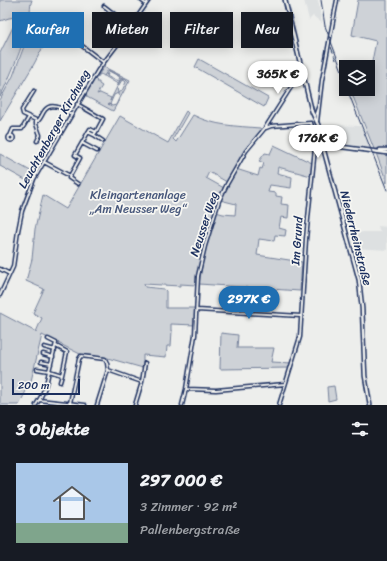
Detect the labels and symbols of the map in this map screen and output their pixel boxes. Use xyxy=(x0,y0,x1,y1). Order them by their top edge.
pin: 365K € xyxy=(245,61,311,95)
street label: Leuchtenberger Kirchweg xyxy=(12,65,96,193)
pin: 176K € xyxy=(285,125,351,159)
park label: Kleingartenanlage „Am Neusser Weg“ xyxy=(89,184,187,220)
street label: Niederrheinstraße xyxy=(334,188,378,288)
street label: Neusser Weg xyxy=(183,189,225,259)
street label: Im Grund xyxy=(284,214,310,267)
pin: 297K € xyxy=(216,286,282,320)
scale bar xyxy=(12,377,80,396)

